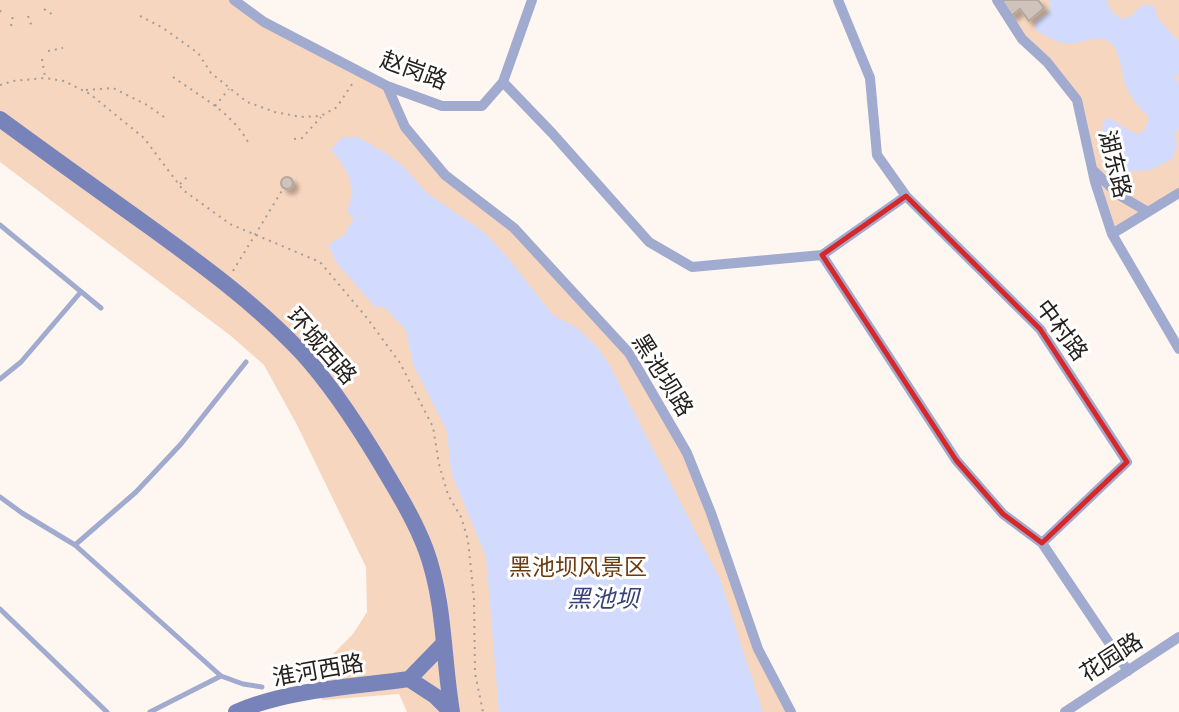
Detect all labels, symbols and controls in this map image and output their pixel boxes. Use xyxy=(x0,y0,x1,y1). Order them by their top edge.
street label: 赵岗路 xyxy=(377,44,452,95)
street label: 湖东路 xyxy=(1093,127,1138,201)
street label: 中村路 xyxy=(1030,293,1095,366)
street label: 环城西路 xyxy=(281,301,363,390)
street label: 黑池坝路 xyxy=(627,328,700,421)
park label: 黑池坝风景区 xyxy=(509,552,647,581)
water label: 黑池坝 xyxy=(567,583,642,614)
street label: 花园路 xyxy=(1074,626,1148,688)
street label: 淮河西路 xyxy=(270,647,366,692)

